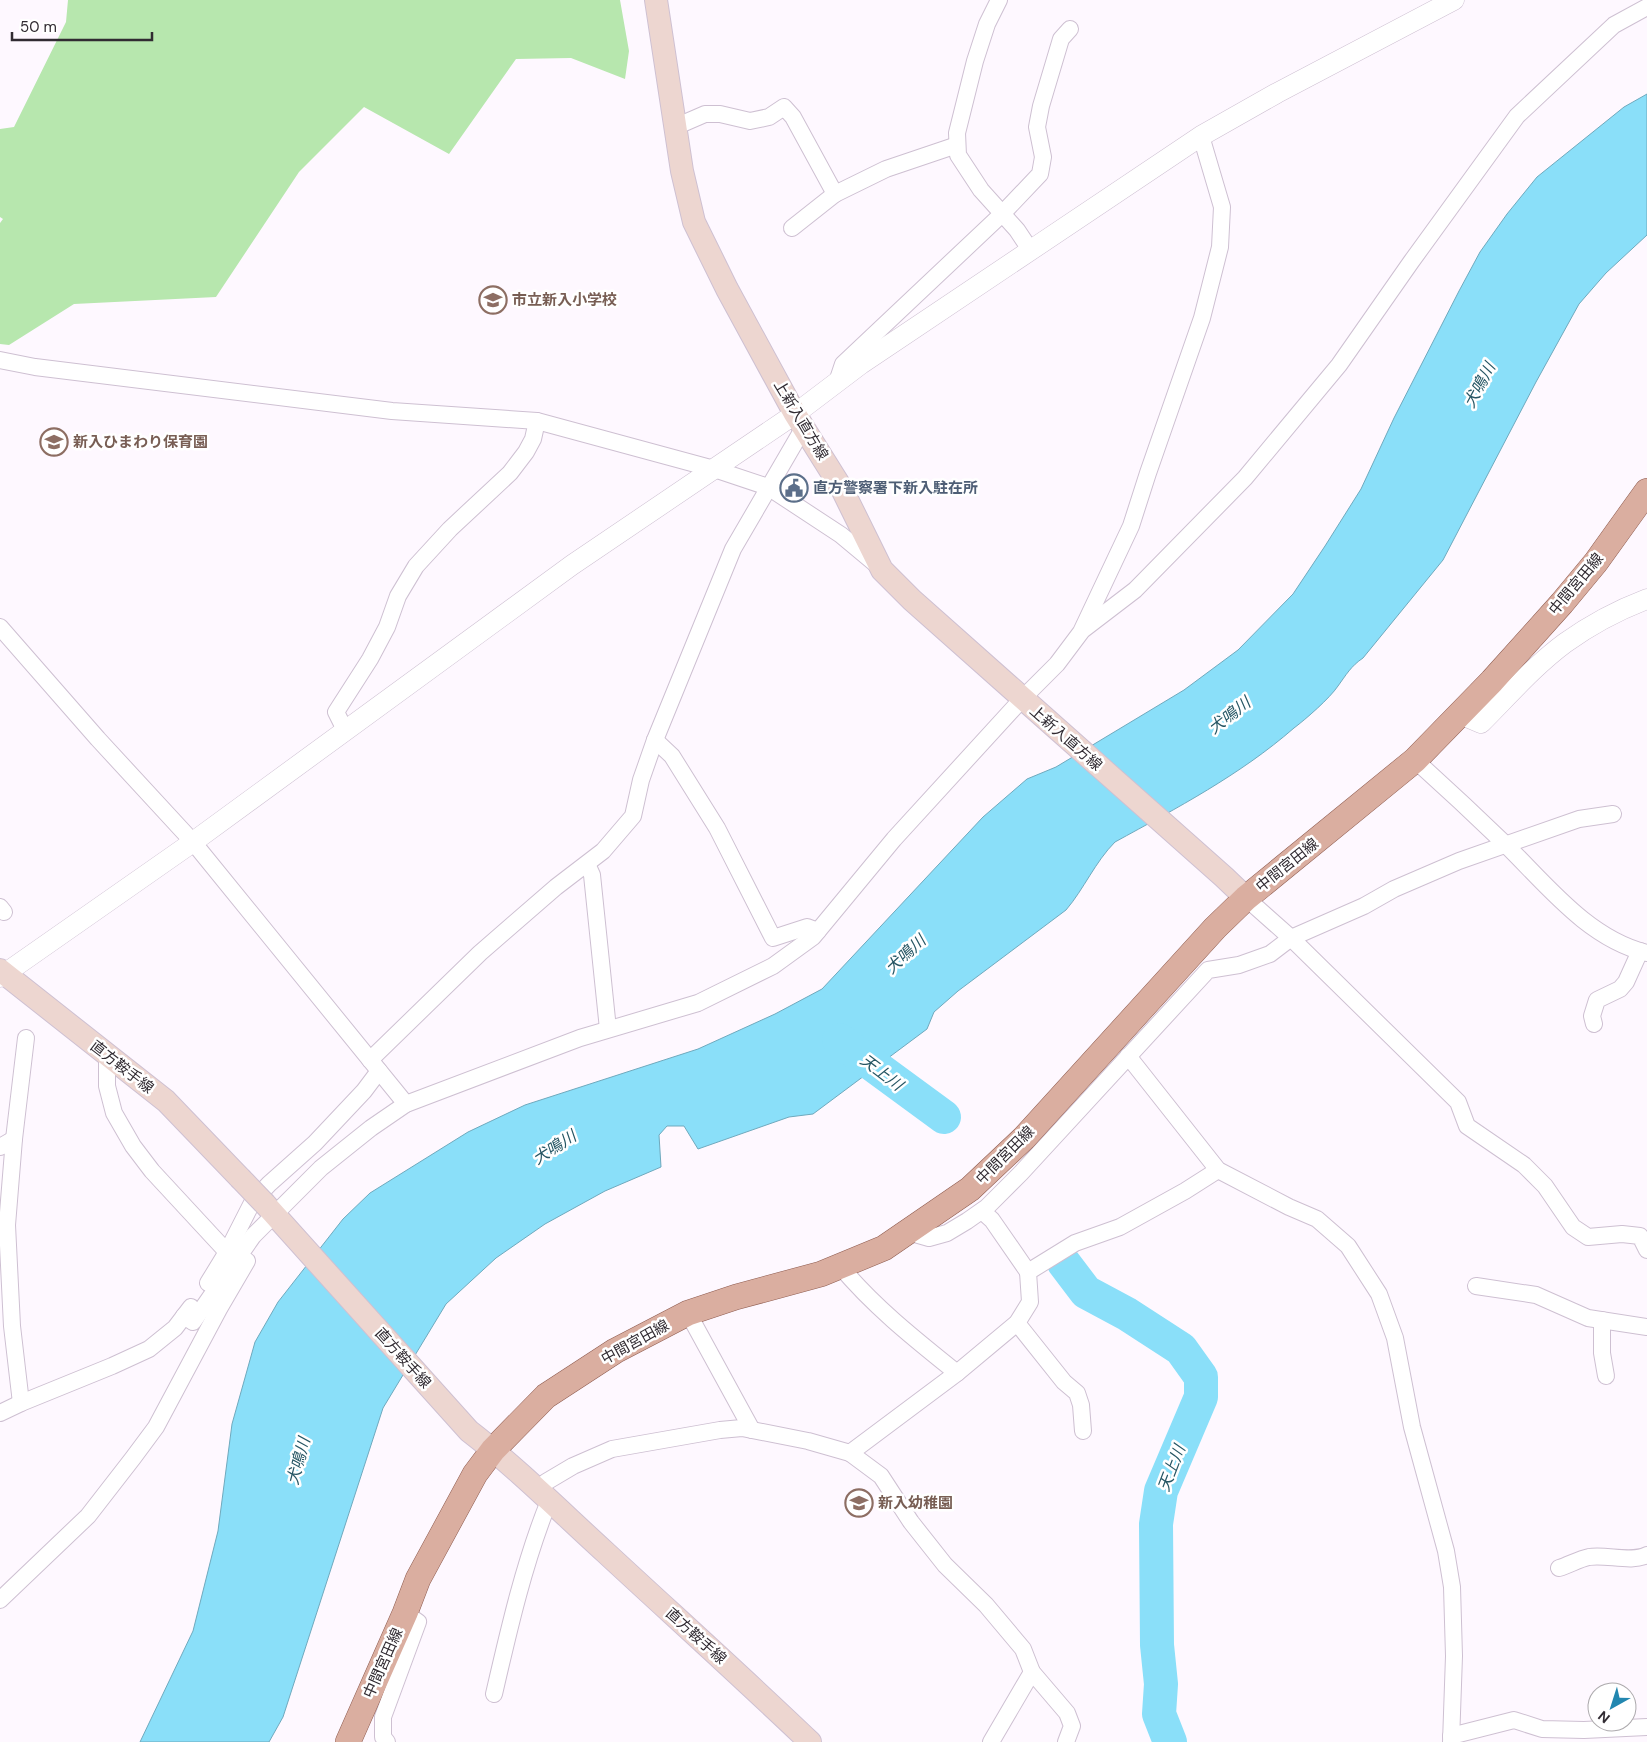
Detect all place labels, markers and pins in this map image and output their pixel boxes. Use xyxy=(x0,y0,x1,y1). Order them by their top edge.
school or university icon: 市立新入小学校 xyxy=(478,285,508,315)
place label: 市立新入小学校 xyxy=(512,290,617,310)
school or university icon: 新入ひまわり保育園 xyxy=(39,427,69,457)
place label: 新入ひまわり保育園 xyxy=(73,432,208,452)
public building icon: 直方警察署下新入駐在所 xyxy=(779,473,809,503)
place label: 直方警察署下新入駐在所 xyxy=(813,478,978,498)
school or university icon: 新入幼稚園 xyxy=(844,1488,874,1518)
place label: 新入幼稚園 xyxy=(878,1493,953,1513)

